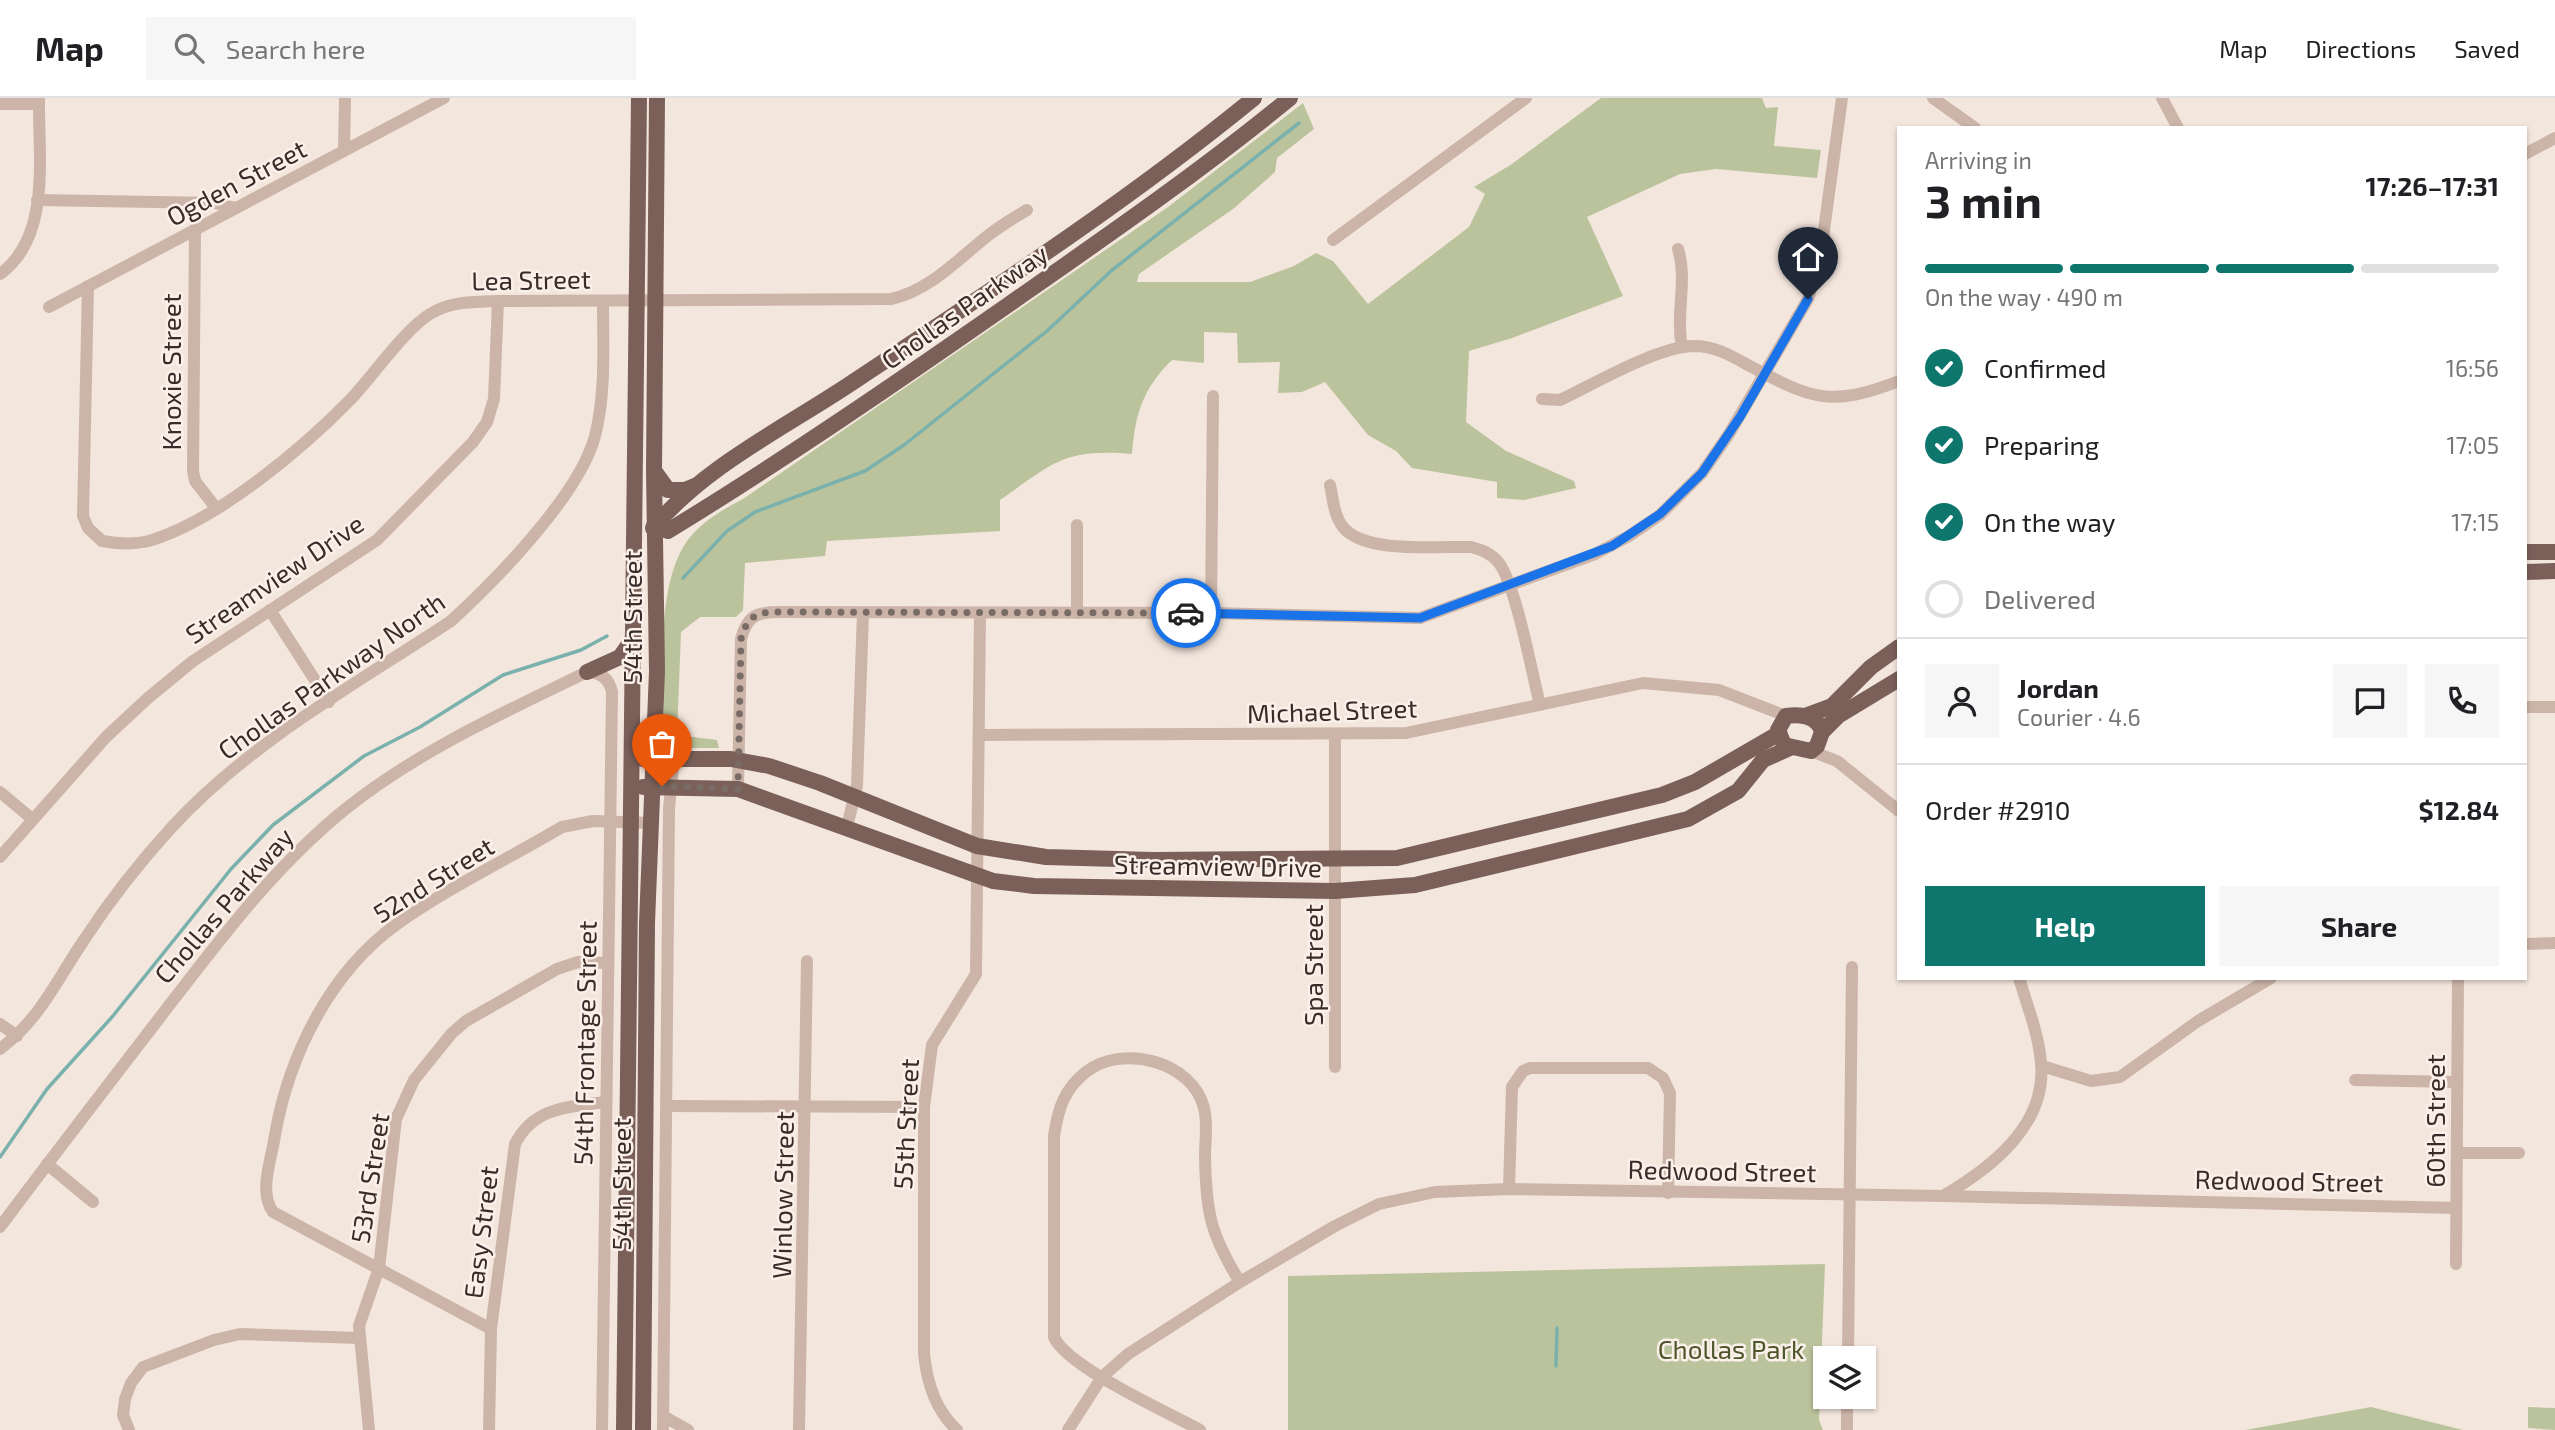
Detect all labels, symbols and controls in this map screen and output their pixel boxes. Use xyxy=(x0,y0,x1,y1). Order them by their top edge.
search box xyxy=(146,17,636,80)
text: Map xyxy=(35,28,104,68)
icon: search xyxy=(170,29,208,67)
text: Search here xyxy=(226,33,365,64)
text: Map xyxy=(2219,34,2267,63)
text: Directions xyxy=(2305,34,2416,63)
text: Saved xyxy=(2454,34,2520,63)
street label: Ogden Street xyxy=(161,132,311,232)
text: Arriving in xyxy=(1925,146,2032,174)
text: 17:26–17:31 xyxy=(2366,170,2499,201)
text: 3 min xyxy=(1925,172,2042,227)
pin xyxy=(1778,227,1838,299)
street label: Chollas Parkway xyxy=(875,237,1053,375)
icon: home xyxy=(1789,238,1827,276)
street label: Lea Street xyxy=(471,262,591,296)
text: On the way · 490 m xyxy=(1925,283,2123,311)
street label: Knoxie Street xyxy=(155,293,186,451)
icon: check xyxy=(1925,349,1963,387)
text: Confirmed xyxy=(1984,352,2107,383)
text: 16:56 xyxy=(2446,354,2499,382)
icon: check xyxy=(1925,426,1963,464)
text: Preparing xyxy=(1984,429,2099,460)
text: 17:05 xyxy=(2446,431,2499,459)
icon: check xyxy=(1925,503,1963,541)
text: On the way xyxy=(1984,506,2115,537)
street label: Streamview Drive xyxy=(179,507,369,649)
text: 17:15 xyxy=(2451,508,2499,536)
street label: 54th Street xyxy=(616,550,647,684)
courier xyxy=(1151,578,1221,648)
text: Delivered xyxy=(1984,583,2096,614)
street label: Chollas Parkway North xyxy=(212,585,450,765)
icon: car xyxy=(1167,594,1205,632)
button: person xyxy=(1925,664,1999,738)
button: chat xyxy=(2333,664,2407,738)
button: phone xyxy=(2425,664,2499,738)
text: Jordan xyxy=(2017,672,2099,703)
street label: Michael Street xyxy=(1246,692,1418,728)
text: Courier · 4.6 xyxy=(2017,703,2141,731)
pin xyxy=(632,714,692,786)
icon: bag xyxy=(643,725,681,763)
text: Order #2910 xyxy=(1925,794,2070,825)
text: $12.84 xyxy=(2418,794,2499,825)
street label: Chollas Parkway xyxy=(147,821,299,989)
street label: 52nd Street xyxy=(367,830,499,928)
street label: Streamview Drive xyxy=(1114,848,1322,882)
button: Help xyxy=(1925,886,2205,966)
button: Share xyxy=(2219,886,2499,966)
street label: Spa Street xyxy=(1297,904,1328,1026)
street label: 54th Frontage Street xyxy=(566,920,602,1166)
street label: 60th Street xyxy=(2419,1054,2450,1188)
street label: 55th Street xyxy=(886,1058,924,1190)
street label: 53rd Street xyxy=(343,1111,395,1245)
street label: Winlow Street xyxy=(765,1111,799,1279)
street label: 54th Street xyxy=(605,1117,636,1251)
street label: Redwood Street xyxy=(1627,1153,1817,1187)
street label: Redwood Street xyxy=(2194,1163,2384,1197)
street label: Easy Street xyxy=(456,1164,504,1300)
park label: Chollas Park xyxy=(1658,1333,1804,1364)
map controls xyxy=(1813,1346,1876,1409)
button: layers xyxy=(1813,1346,1876,1409)

